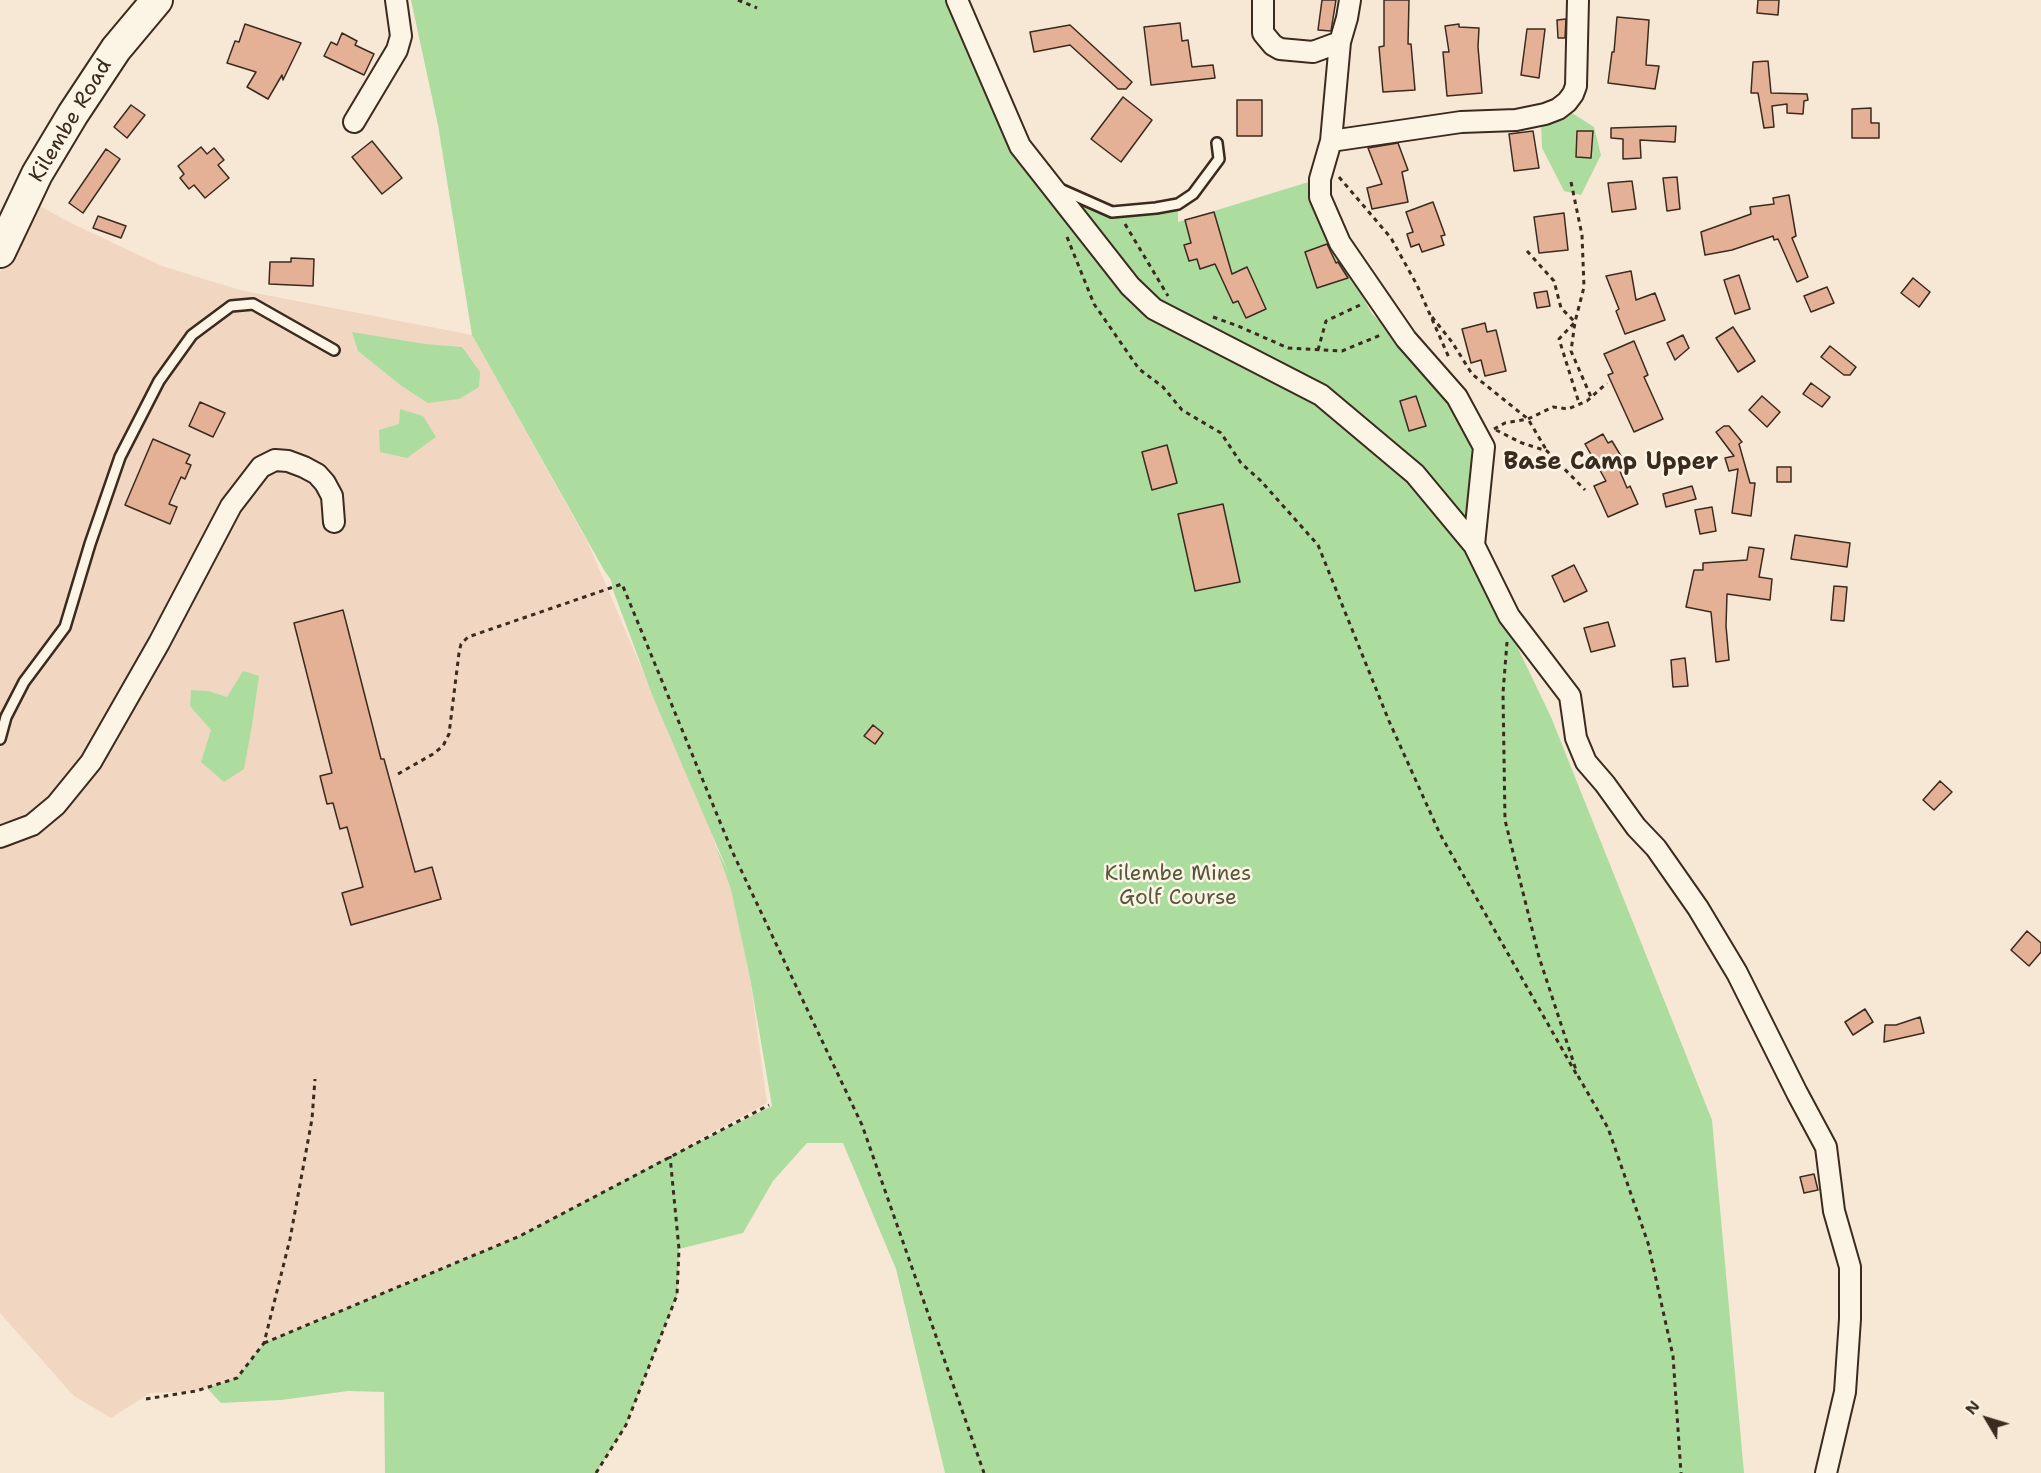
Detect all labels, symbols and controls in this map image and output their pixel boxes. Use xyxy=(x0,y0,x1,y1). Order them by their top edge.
street label: Kilembe Road xyxy=(24,55,118,187)
district label: Base Camp Upper xyxy=(1504,449,1718,477)
park label: Kilembe Mines Golf Course xyxy=(1105,862,1251,912)
north arrow xyxy=(1957,1389,2017,1449)
text: N xyxy=(1960,1396,1985,1419)

